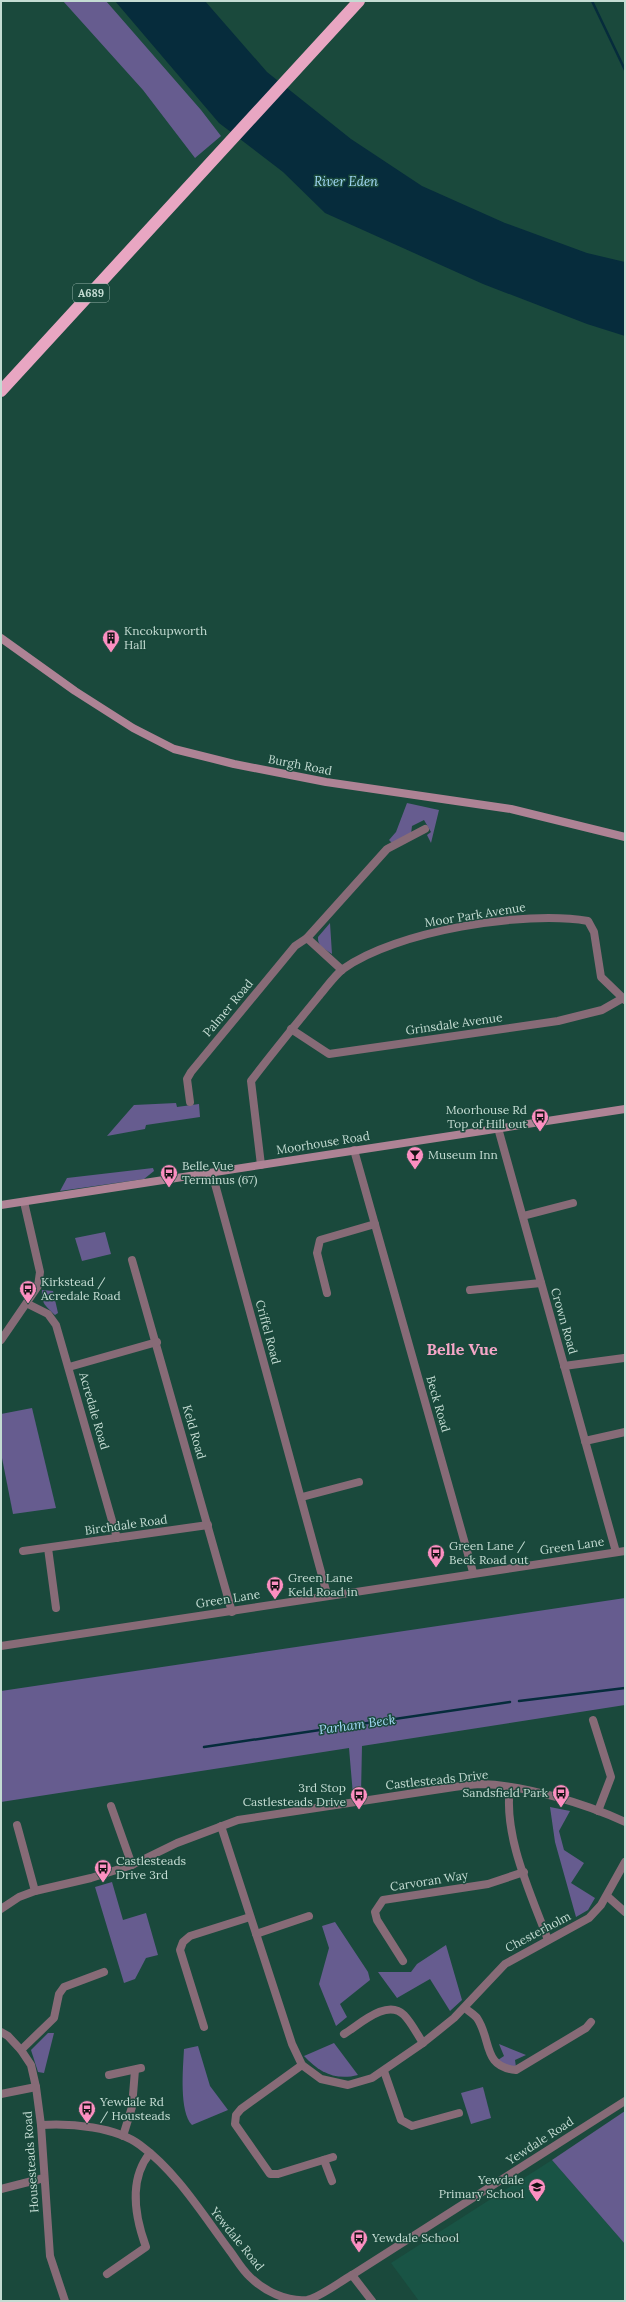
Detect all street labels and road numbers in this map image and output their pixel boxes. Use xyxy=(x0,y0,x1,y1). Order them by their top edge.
road number: A689 xyxy=(73,284,109,302)
street label: Burgh Road xyxy=(267,751,333,778)
street label: Moor Park Avenue xyxy=(423,899,527,930)
street label: Palmer Road xyxy=(199,976,256,1039)
street label: Grinsdale Avenue xyxy=(405,1009,504,1038)
street label: Moorhouse Road xyxy=(275,1128,371,1157)
street label: Crown Road xyxy=(548,1286,581,1356)
street label: Criffel Road xyxy=(253,1298,284,1366)
street label: Acredale Road xyxy=(76,1370,113,1451)
street label: Beck Road xyxy=(423,1374,454,1434)
street label: Keld Road xyxy=(180,1403,209,1461)
street label: Birchdale Road xyxy=(84,1511,168,1538)
street label: Green Lane xyxy=(539,1533,606,1557)
street label: Green Lane xyxy=(195,1586,262,1611)
street label: Castlesteads Drive xyxy=(385,1767,490,1792)
street label: Carvoran Way xyxy=(389,1867,470,1894)
street label: Chesterholm xyxy=(502,1908,573,1955)
street label: Housesteads Road xyxy=(19,2111,42,2213)
street label: Yewdale Road xyxy=(502,2113,576,2168)
street label: Yewdale Road xyxy=(207,2203,267,2273)

